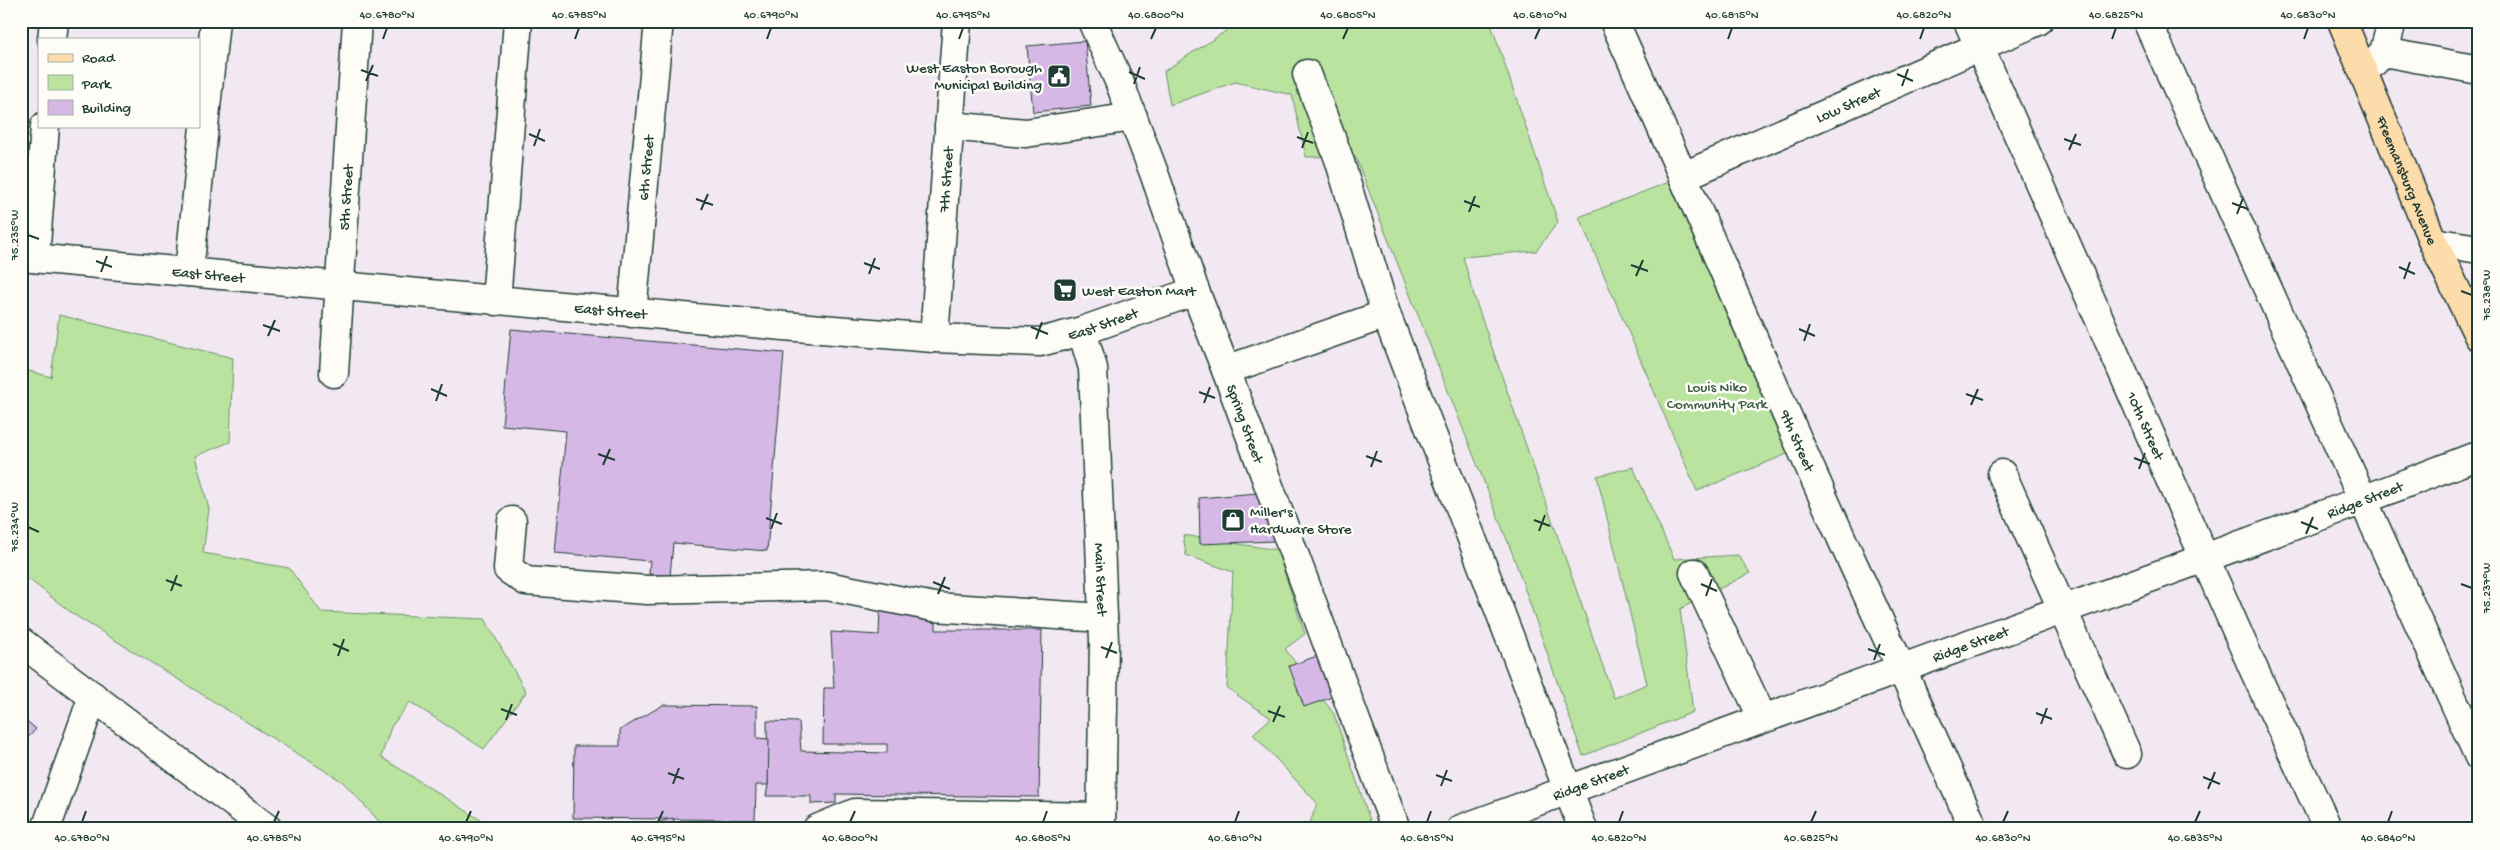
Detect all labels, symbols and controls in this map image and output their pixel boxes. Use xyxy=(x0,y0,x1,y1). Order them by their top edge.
text: 40.6780°N xyxy=(359,9,415,23)
text: 40.6785°N xyxy=(552,9,607,23)
text: 40.6790°N xyxy=(744,9,798,23)
text: 40.6795°N xyxy=(936,9,990,23)
text: 40.6800°N xyxy=(1128,9,1184,23)
text: 40.6805°N xyxy=(1320,9,1376,23)
text: 40.6810°N xyxy=(1513,9,1567,23)
text: 40.6815°N xyxy=(1705,9,1759,23)
text: 40.6820°N xyxy=(1897,9,1952,23)
text: 40.6825°N xyxy=(2089,9,2143,23)
text: 40.6830°N xyxy=(2280,9,2336,23)
legend xyxy=(38,38,200,128)
text: Road xyxy=(82,50,116,68)
place label: West Easton Borough Municipal Building xyxy=(906,60,1042,95)
public building icon: West Easton Borough Municipal Building xyxy=(1046,63,1072,89)
text: Park xyxy=(81,76,112,94)
street label: Low Street xyxy=(1814,83,1885,128)
text: Building xyxy=(81,100,131,118)
street label: Freemansburg Avenue xyxy=(2371,113,2440,248)
street label: 6th Street xyxy=(635,133,660,201)
street label: 7th Street xyxy=(936,144,959,214)
street label: 5th Street xyxy=(336,162,359,231)
text: 75.235°W xyxy=(9,210,23,261)
street label: East Street xyxy=(171,264,247,288)
text: 75.238°W xyxy=(2481,270,2495,321)
supermarket icon: West Easton Mart xyxy=(1052,277,1078,303)
place label: West Easton Mart xyxy=(1082,283,1198,301)
street label: East Street xyxy=(573,300,649,325)
street label: East Street xyxy=(1066,304,1142,345)
park label: Louis Niko Community Park xyxy=(1667,379,1768,414)
street label: Spring Street xyxy=(1221,382,1267,468)
street label: 10th Street xyxy=(2121,389,2168,465)
street label: 9th Street xyxy=(1774,407,1818,477)
street label: Ridge Street xyxy=(2325,478,2408,524)
text: 75.234°W xyxy=(9,502,23,553)
place label: Miller's Hardware Store xyxy=(1250,504,1352,539)
shop icon: Miller's Hardware Store xyxy=(1220,507,1246,533)
street label: Main Street xyxy=(1089,543,1110,618)
text: 75.237°W xyxy=(2481,563,2495,614)
street label: Ridge Street xyxy=(1930,623,2013,667)
street label: Ridge Street xyxy=(1551,761,1634,806)
text: 40.6780°N xyxy=(54,832,110,846)
text: 40.6785°N xyxy=(247,832,302,846)
text: 40.6790°N xyxy=(439,832,493,846)
text: 40.6795°N xyxy=(631,832,685,846)
text: 40.6800°N xyxy=(822,832,878,846)
text: 40.6805°N xyxy=(1015,832,1071,846)
text: 40.6810°N xyxy=(1208,832,1262,846)
text: 40.6815°N xyxy=(1400,832,1454,846)
text: 40.6820°N xyxy=(1592,832,1647,846)
text: 40.6825°N xyxy=(1784,832,1838,846)
text: 40.6830°N xyxy=(1975,832,2031,846)
text: 40.6835°N xyxy=(2168,832,2223,846)
text: 40.6840°N xyxy=(2361,832,2415,846)

